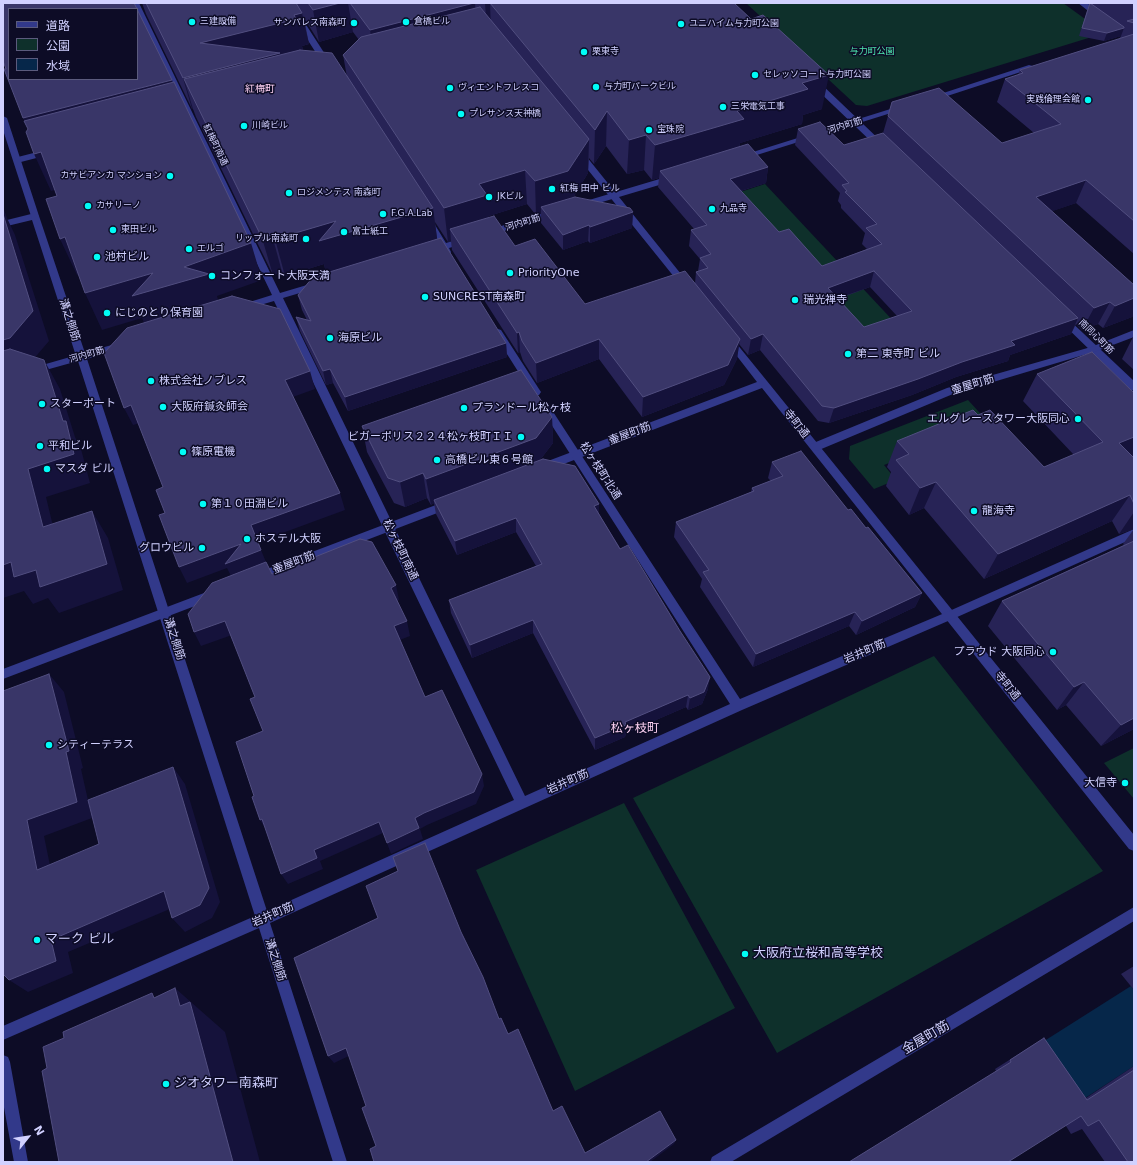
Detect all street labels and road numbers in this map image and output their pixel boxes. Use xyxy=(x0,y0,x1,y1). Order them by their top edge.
street label: 河内町筋 xyxy=(826,116,864,136)
street label: 紅梅町南通 xyxy=(200,122,230,168)
street label: 河内町筋 xyxy=(504,213,542,233)
street label: 溝之側筋 xyxy=(56,297,82,343)
street label: 南同心町筋 xyxy=(1076,317,1116,357)
street label: 河内町筋 xyxy=(68,345,106,365)
street label: 壷屋町筋 xyxy=(950,372,996,398)
street label: 寺町通 xyxy=(780,407,812,441)
street label: 壷屋町筋 xyxy=(607,420,653,448)
street label: 松ヶ枝町北通 xyxy=(576,440,624,502)
street label: 松ヶ枝町南通 xyxy=(380,517,420,583)
street label: 壷屋町筋 xyxy=(271,549,317,577)
street label: 溝之側筋 xyxy=(161,616,187,662)
street label: 岩井町筋 xyxy=(842,637,888,667)
street label: 寺町通 xyxy=(991,669,1023,703)
street label: 岩井町筋 xyxy=(545,767,591,797)
street label: 岩井町筋 xyxy=(250,900,296,930)
street label: 溝之側筋 xyxy=(262,937,288,983)
street label: 金屋町筋 xyxy=(900,1018,952,1058)

